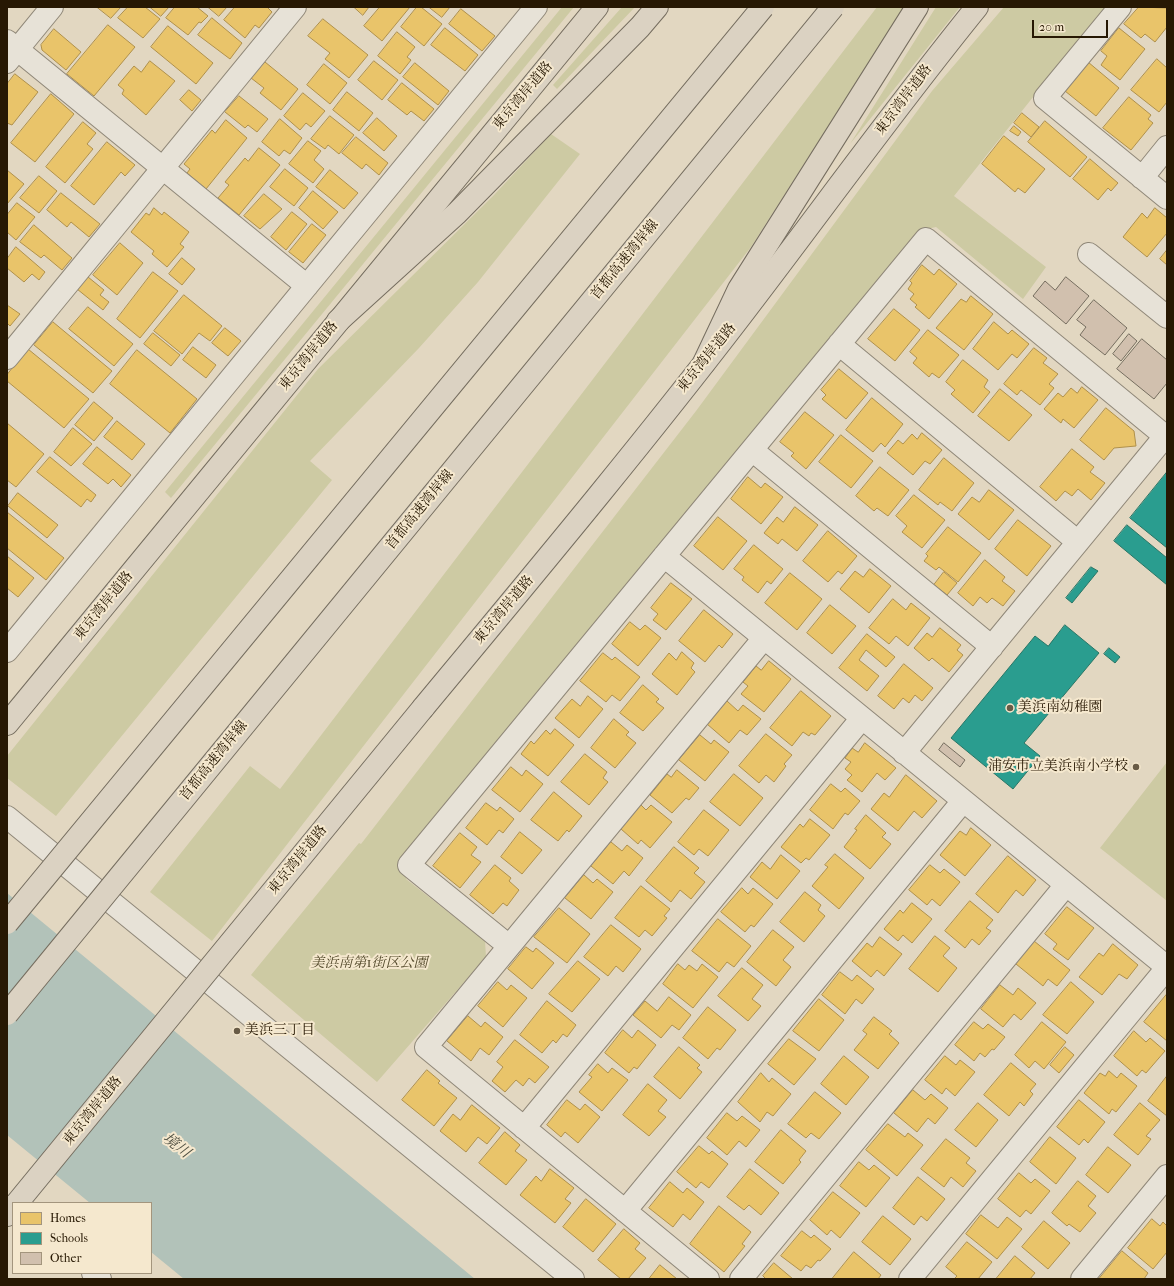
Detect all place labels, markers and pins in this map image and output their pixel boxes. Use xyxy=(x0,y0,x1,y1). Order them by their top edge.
place label: 美浜南幼稚園 xyxy=(1018,700,1102,716)
marker: 美浜南幼稚園 xyxy=(1005,703,1015,713)
place label: 浦安市立美浜南小学校 xyxy=(988,759,1128,775)
marker: 浦安市立美浜南小学校 xyxy=(1131,762,1141,772)
place label: 美浜三丁目 xyxy=(245,1023,315,1039)
marker: 美浜三丁目 xyxy=(232,1026,242,1036)

